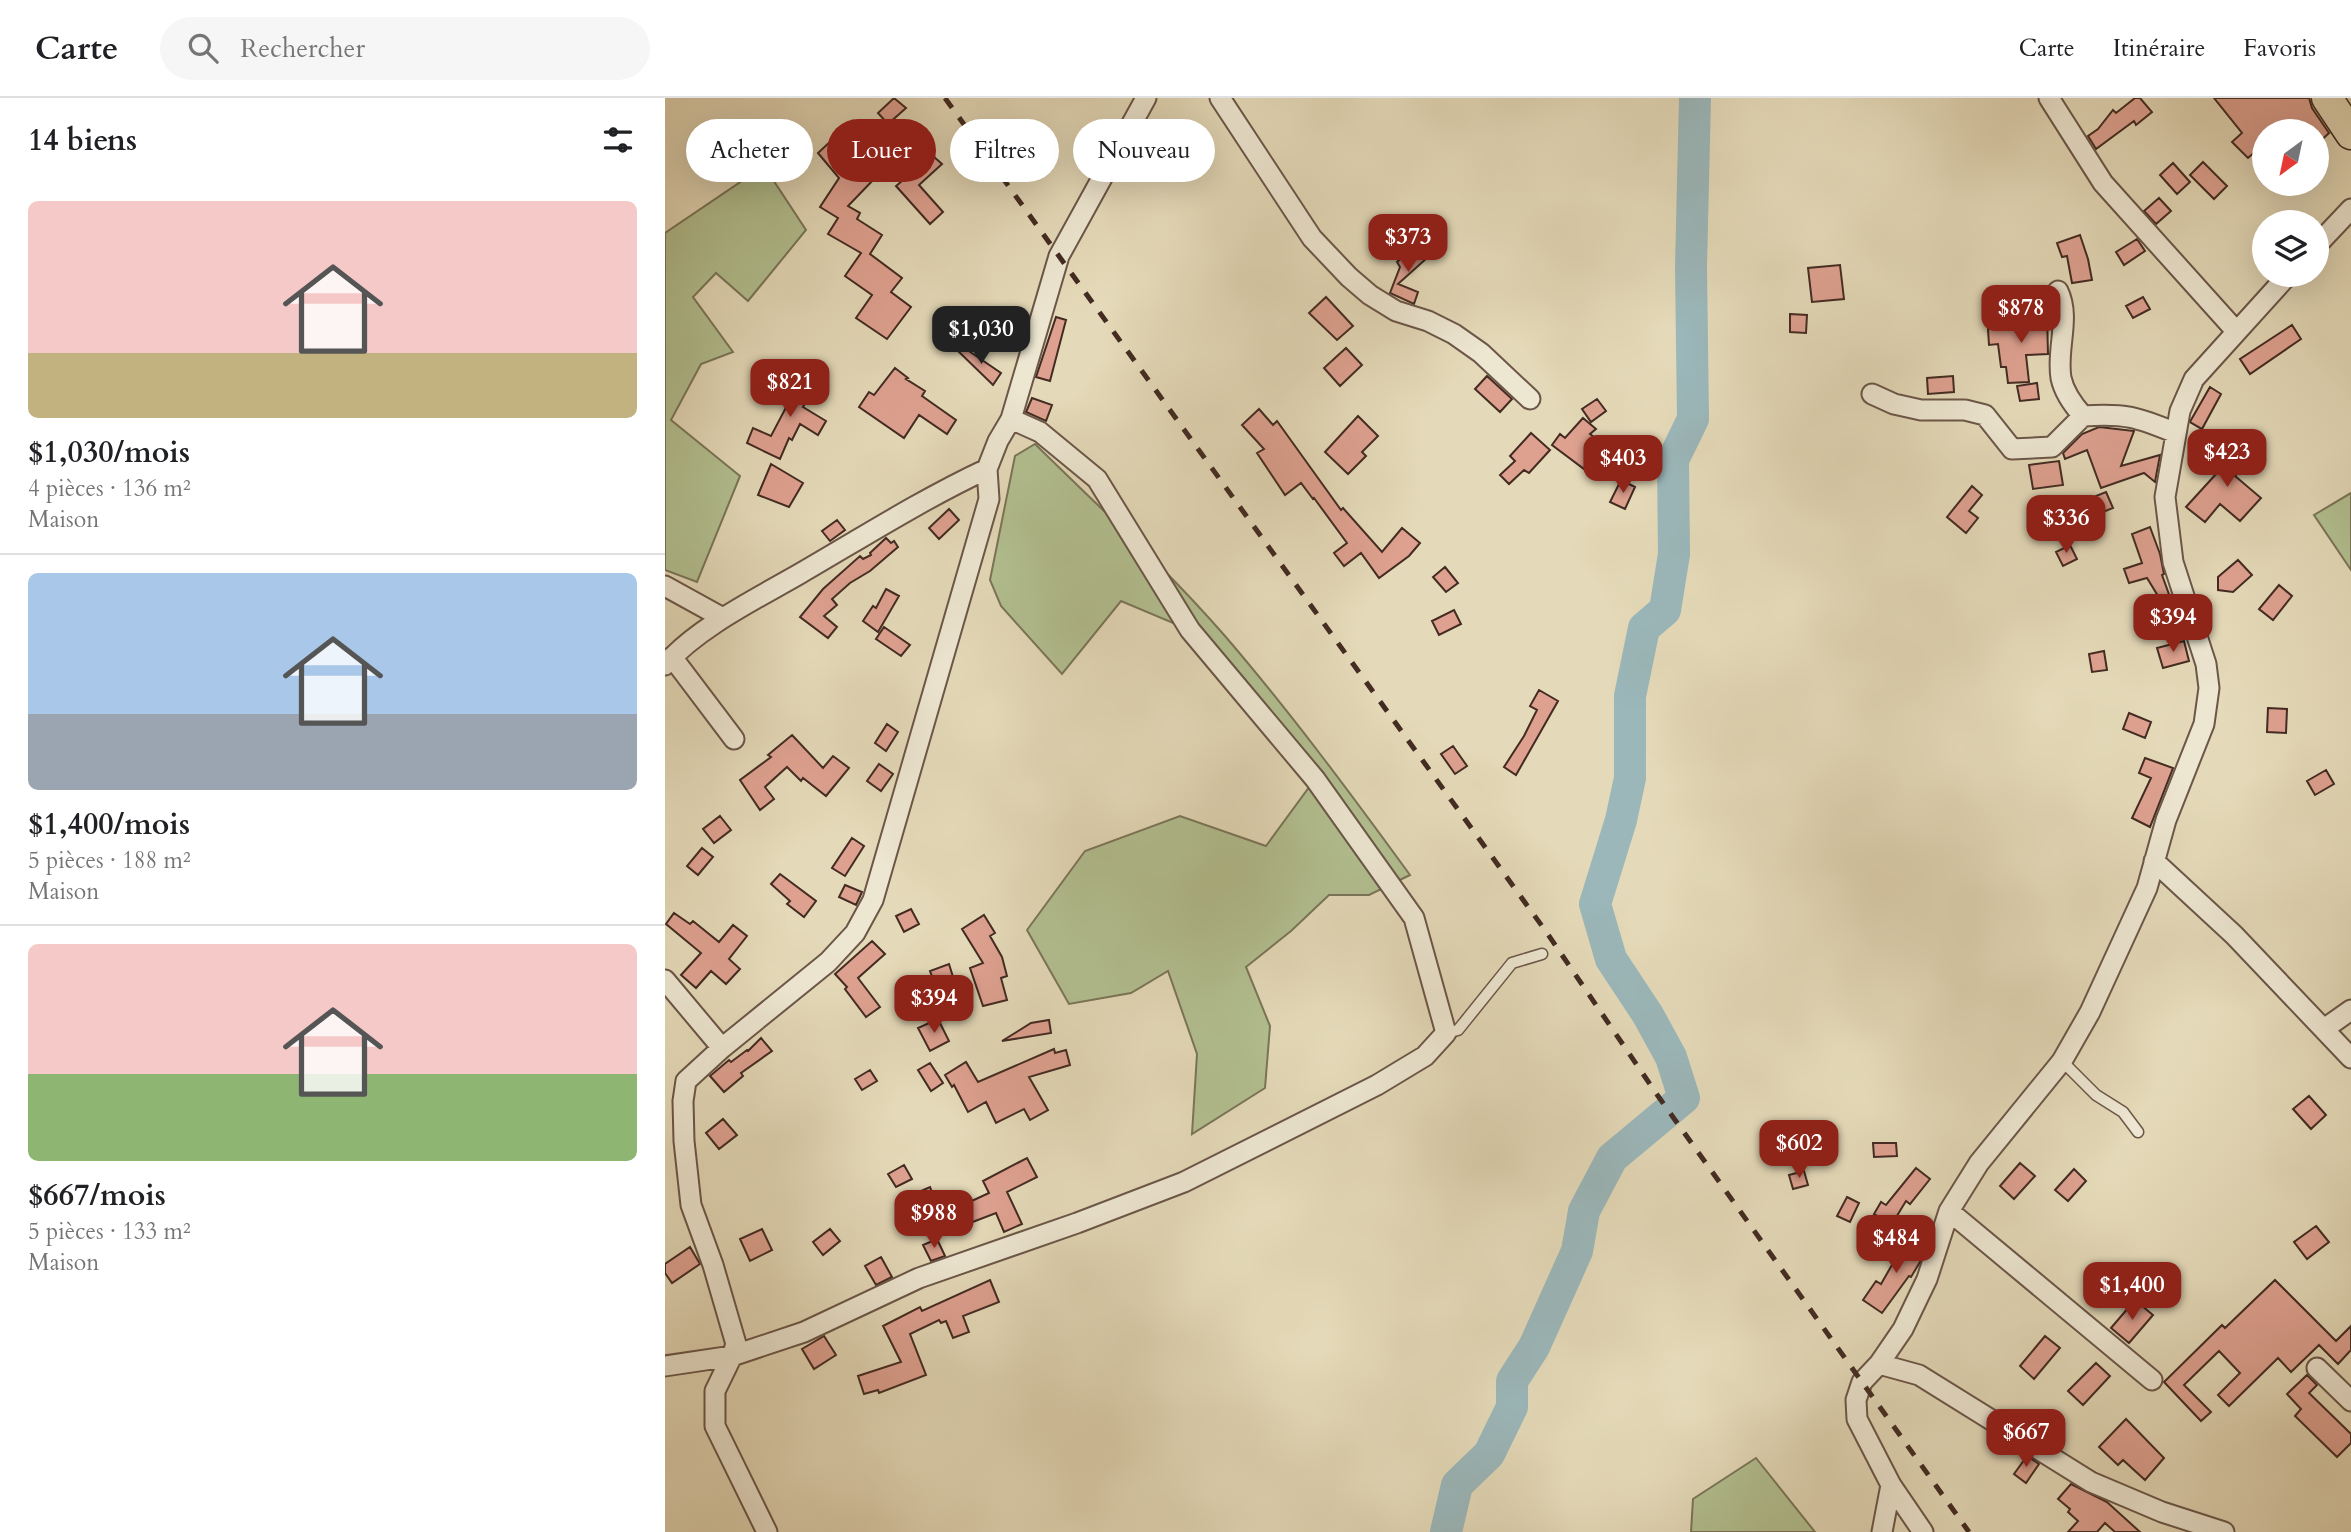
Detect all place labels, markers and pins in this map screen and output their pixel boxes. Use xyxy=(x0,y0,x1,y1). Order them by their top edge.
pin: $373 xyxy=(1367,214,1449,274)
pin: $878 xyxy=(1980,286,2062,345)
pin: $1,030 xyxy=(924,306,1038,366)
pin: $821 xyxy=(749,360,831,419)
pin: $423 xyxy=(2186,430,2268,489)
pin: $403 xyxy=(1582,436,1664,495)
pin: $336 xyxy=(2025,496,2107,555)
pin: $394 xyxy=(2132,594,2214,654)
pin: $394 xyxy=(893,976,975,1035)
pin: $602 xyxy=(1758,1121,1840,1180)
pin: $988 xyxy=(893,1190,975,1250)
pin: $484 xyxy=(1855,1216,1937,1275)
pin: $1,400 xyxy=(2075,1262,2189,1322)
pin: $667 xyxy=(1985,1410,2067,1469)

